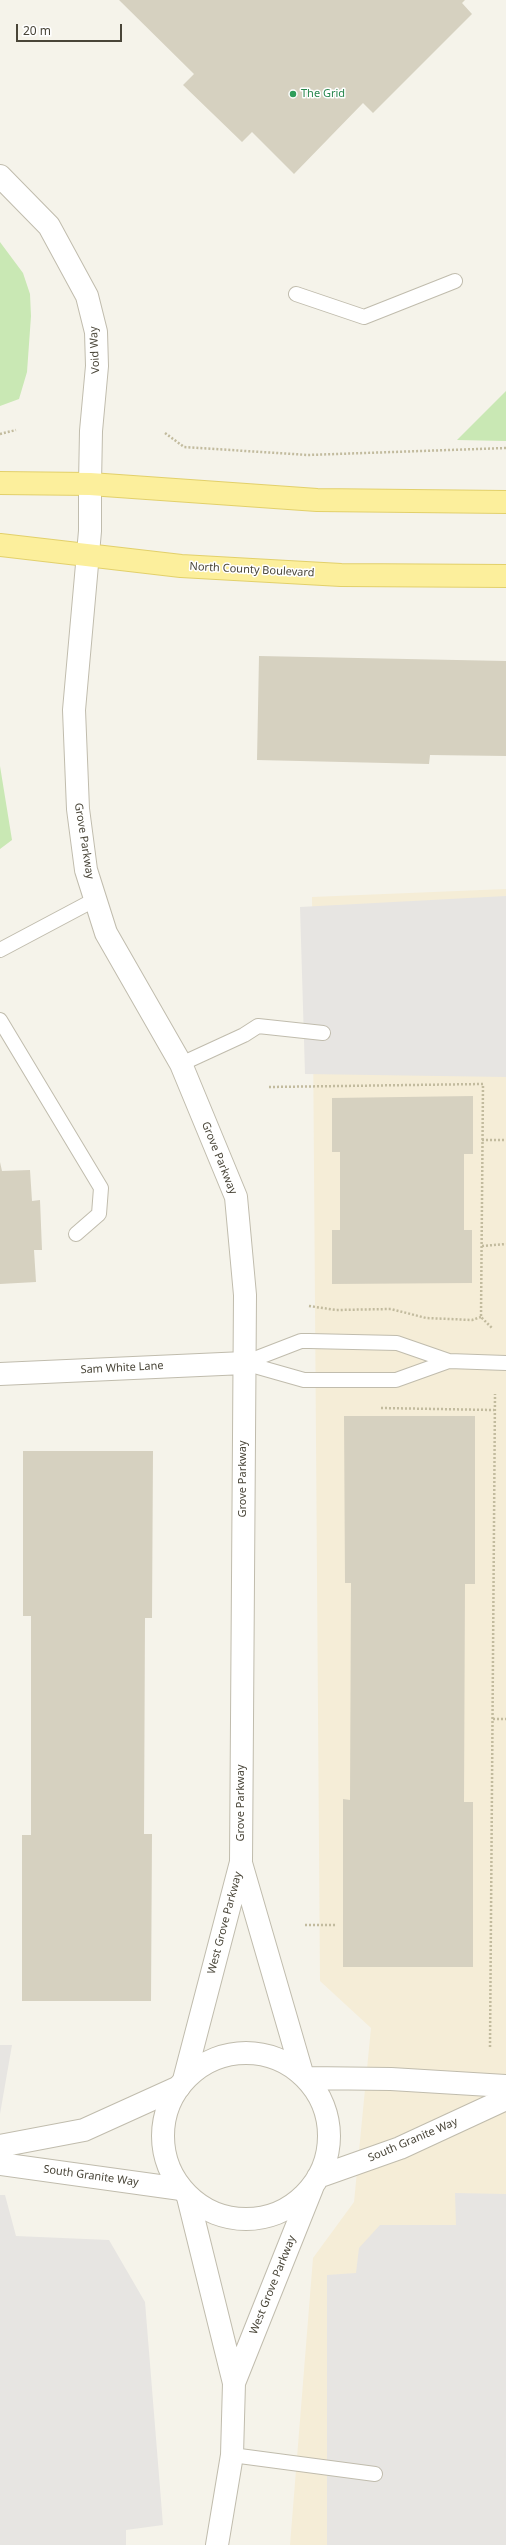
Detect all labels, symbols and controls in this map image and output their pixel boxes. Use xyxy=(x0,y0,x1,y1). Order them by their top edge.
scale bar xyxy=(18,16,124,42)
text: 20 m xyxy=(23,22,51,39)
place label: The Grid xyxy=(301,87,345,101)
marker: The Grid xyxy=(288,89,298,99)
street label: Void Way xyxy=(87,326,103,374)
street label: North County Boulevard xyxy=(189,560,315,580)
street label: Grove Parkway xyxy=(71,802,97,880)
street label: Grove Parkway xyxy=(198,1120,240,1196)
street label: Sam White Lane xyxy=(80,1359,164,1377)
street label: Grove Parkway xyxy=(236,1440,250,1518)
street label: Grove Parkway xyxy=(234,1764,248,1842)
street label: West Grove Parkway xyxy=(205,1870,245,1976)
street label: South Granite Way xyxy=(366,2115,460,2165)
street label: South Granite Way xyxy=(43,2163,139,2189)
street label: West Grove Parkway xyxy=(247,2234,299,2336)

